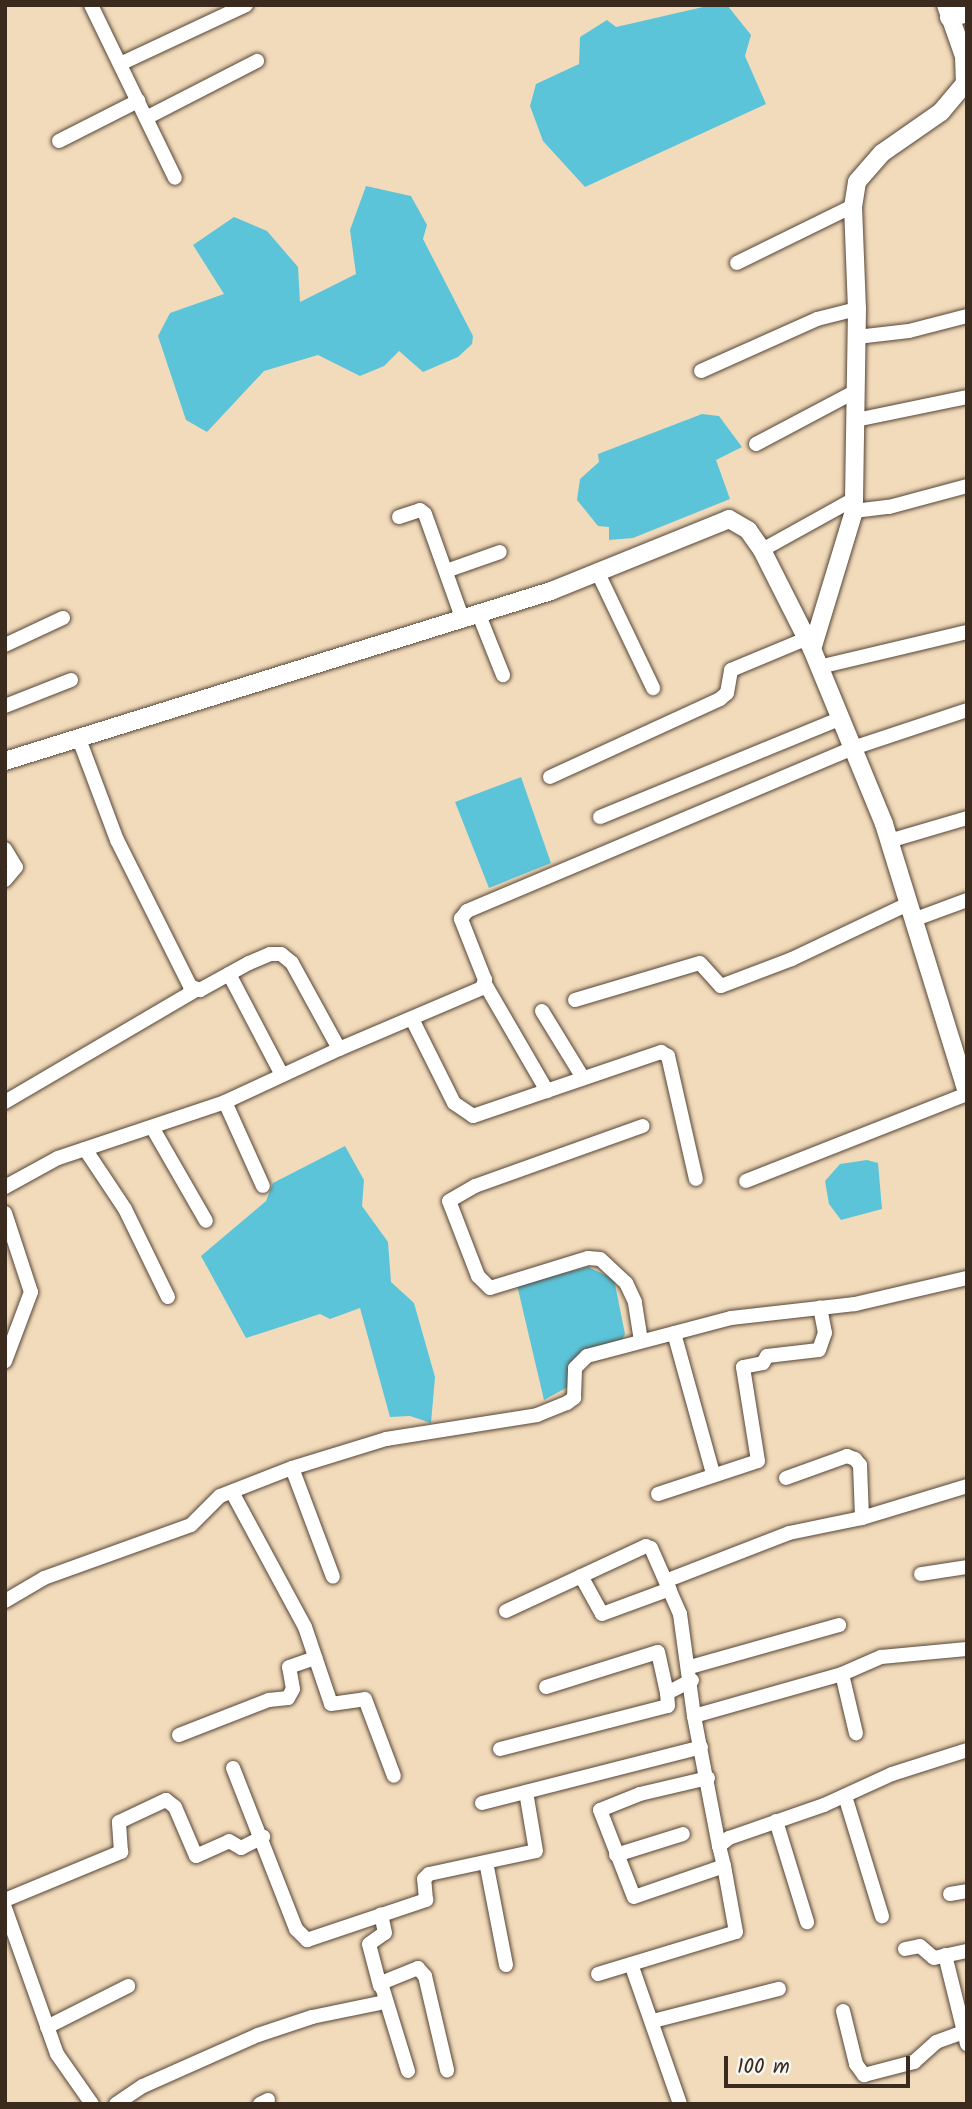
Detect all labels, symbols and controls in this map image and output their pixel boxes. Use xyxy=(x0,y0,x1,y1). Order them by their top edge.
scale bar xyxy=(727,2042,912,2086)
text: 100 m xyxy=(737,2051,790,2084)

